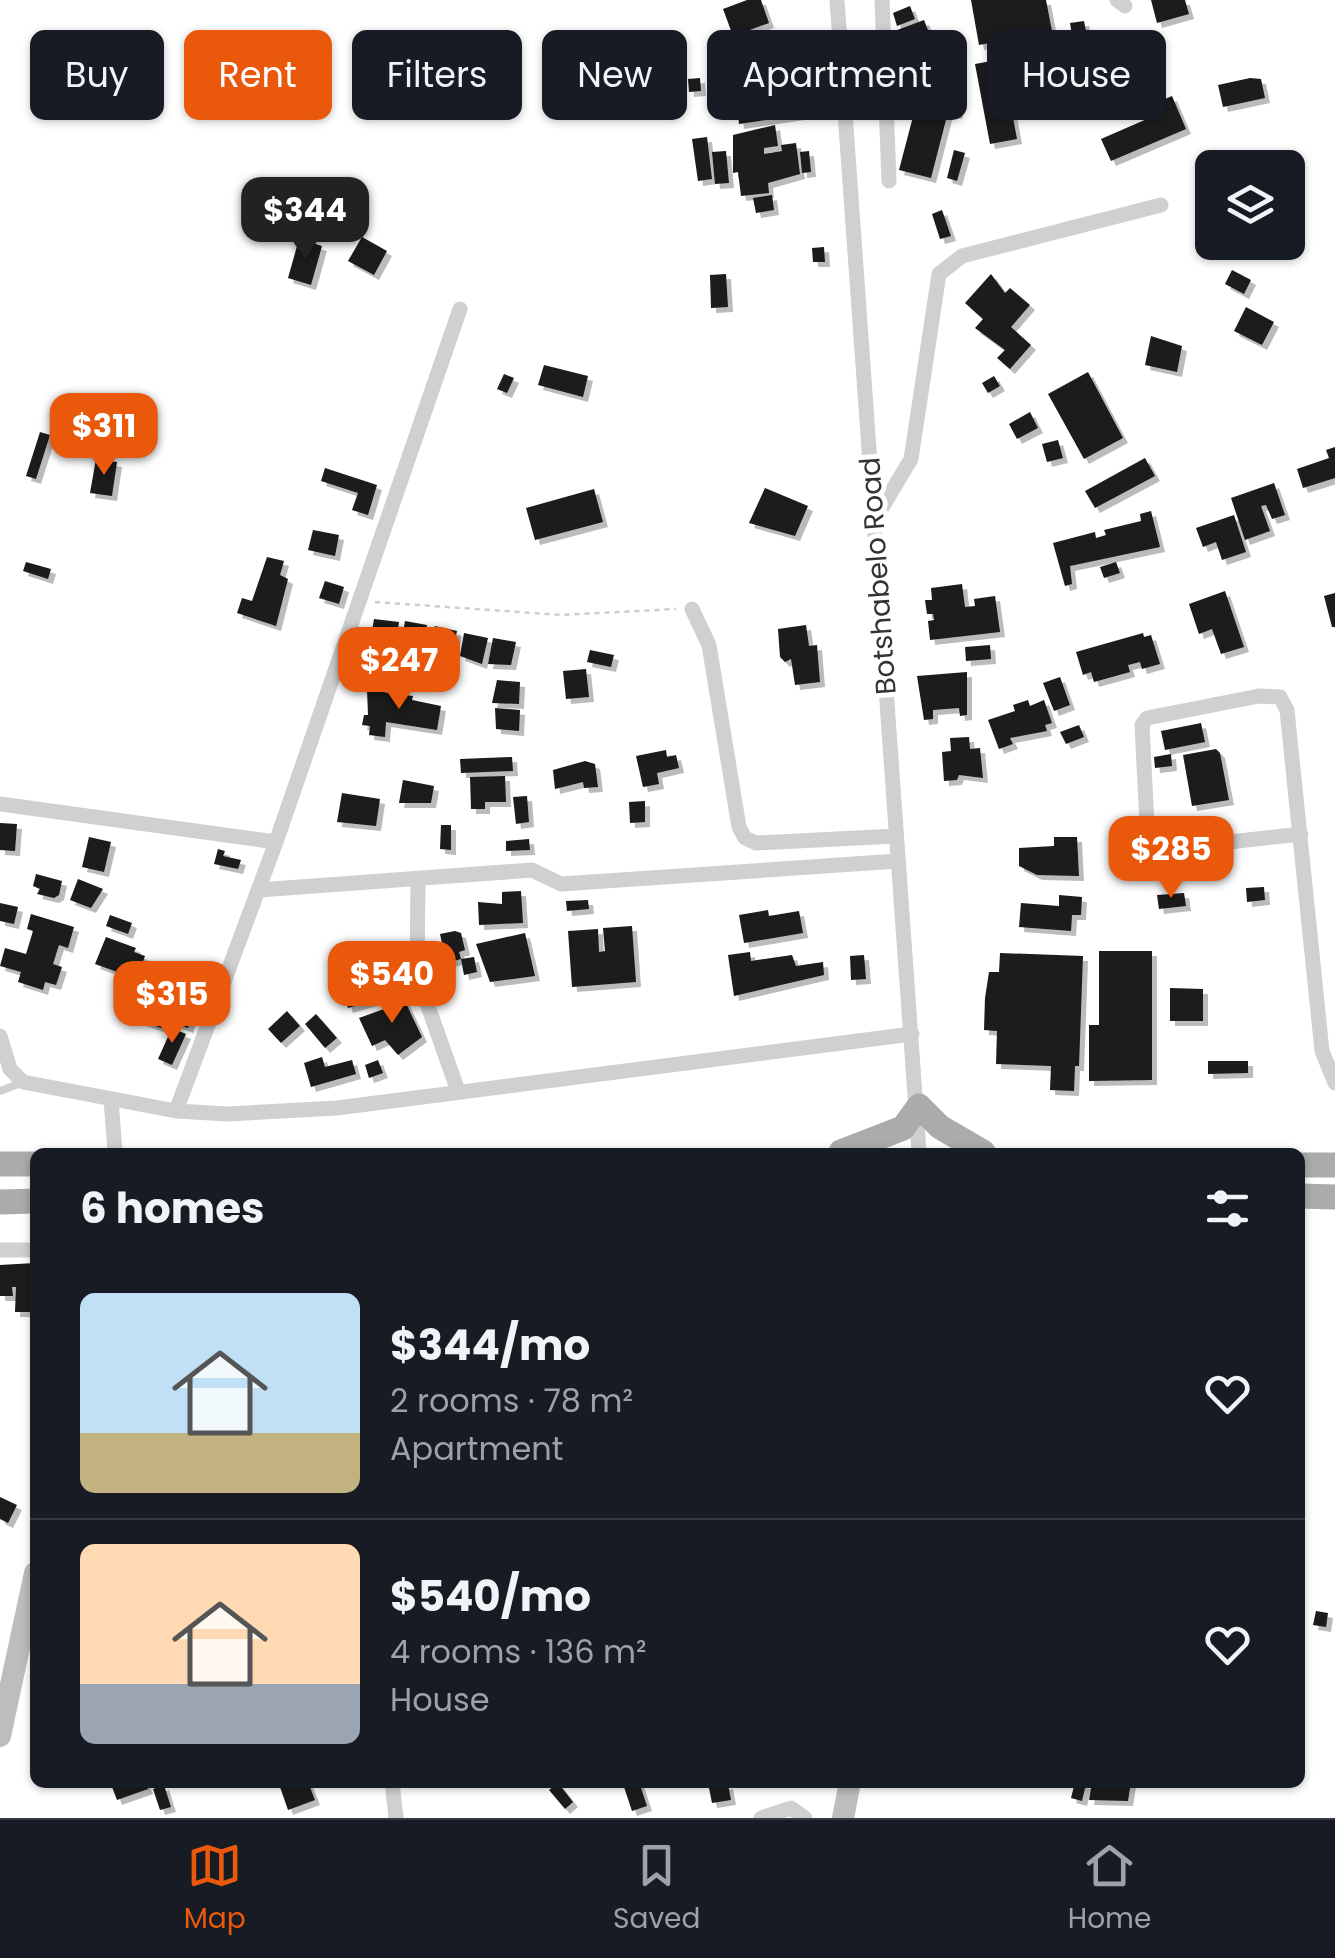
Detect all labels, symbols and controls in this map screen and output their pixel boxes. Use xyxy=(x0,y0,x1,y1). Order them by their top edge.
chip: Buy xyxy=(30,30,164,120)
chip: Rent xyxy=(184,30,332,120)
chip: Filters xyxy=(352,30,522,120)
chip: New xyxy=(542,30,687,120)
chip: Apartment xyxy=(707,30,967,120)
chip: House xyxy=(987,30,1166,120)
map controls xyxy=(1195,150,1305,260)
button: layers xyxy=(1195,150,1305,260)
pin: $344 xyxy=(246,177,364,262)
text: $344 xyxy=(263,187,347,232)
pin: $311 xyxy=(45,393,163,478)
text: $311 xyxy=(72,403,136,448)
street label: Botshabelo Road xyxy=(850,456,906,696)
pin: $247 xyxy=(340,627,458,712)
text: $247 xyxy=(360,637,438,682)
pin: $285 xyxy=(1112,816,1230,901)
text: $285 xyxy=(1131,826,1211,871)
pin: $540 xyxy=(333,941,451,1026)
text: $540 xyxy=(350,951,434,996)
pin: $315 xyxy=(113,961,231,1046)
text: $315 xyxy=(135,971,209,1016)
text: 6 homes xyxy=(80,1179,265,1238)
icon: filters xyxy=(1200,1181,1255,1236)
text: $344/mo xyxy=(390,1316,590,1375)
icon: home xyxy=(160,1333,280,1453)
icon: heart xyxy=(1200,1366,1255,1421)
text: 2 rooms · 78 m² xyxy=(390,1378,633,1423)
text: Apartment xyxy=(390,1426,563,1471)
text: $540/mo xyxy=(390,1567,591,1626)
icon: home xyxy=(160,1584,280,1704)
icon: heart xyxy=(1200,1617,1255,1672)
text: 4 rooms · 136 m² xyxy=(390,1629,647,1674)
text: House xyxy=(390,1677,490,1722)
tab: Map xyxy=(184,1838,246,1940)
tab: Saved xyxy=(613,1838,700,1940)
tab: Home xyxy=(1068,1838,1151,1940)

